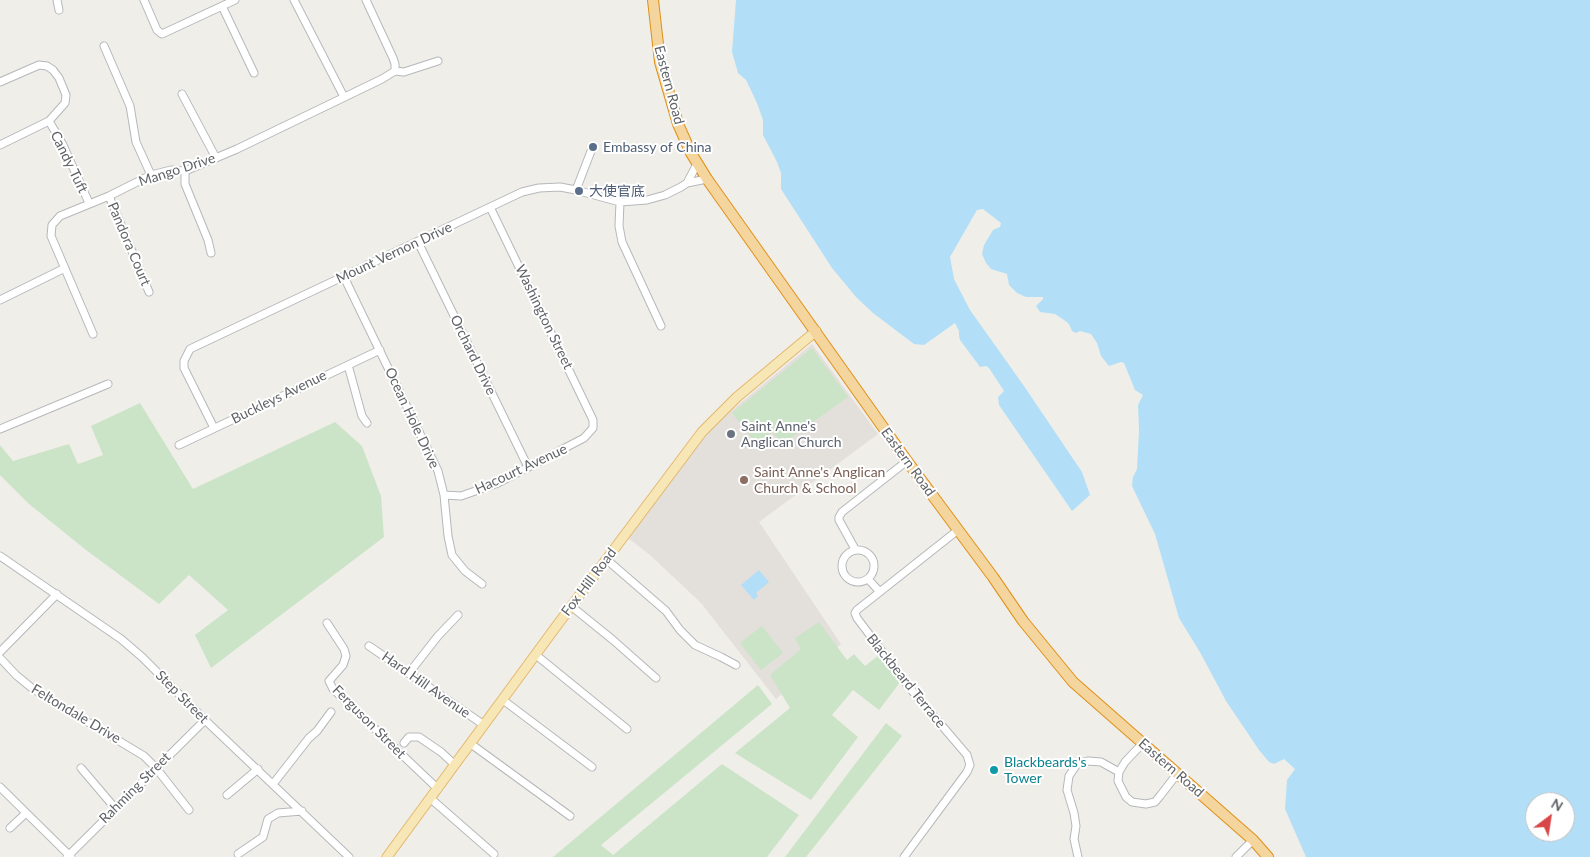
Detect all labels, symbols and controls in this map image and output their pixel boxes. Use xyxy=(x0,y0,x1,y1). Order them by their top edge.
street label: Eastern Road xyxy=(650,44,688,126)
street label: Candy Tuft xyxy=(47,128,91,196)
place label: Embassy of China xyxy=(603,139,712,155)
marker: Embassy of China xyxy=(587,141,599,153)
street label: Mango Drive xyxy=(137,150,217,190)
place label: 大使官底 xyxy=(589,183,645,199)
marker: 大使官底 xyxy=(573,185,585,197)
street label: Pandora Court xyxy=(104,200,154,288)
street label: Mount Vernon Drive xyxy=(333,219,455,287)
street label: Washington Street xyxy=(511,262,577,372)
street label: Orchard Drive xyxy=(446,312,500,398)
street label: Ocean Hole Drive xyxy=(381,365,443,471)
street label: Buckleys Avenue xyxy=(229,367,329,427)
place label: Saint Anne's Anglican Church xyxy=(741,418,842,451)
street label: Eastern Road xyxy=(877,424,939,500)
marker: Saint Anne's Anglican Church xyxy=(725,428,737,440)
street label: Hacourt Avenue xyxy=(472,440,570,498)
place label: Saint Anne's Anglican Church & School xyxy=(754,464,885,497)
marker: Saint Anne's Anglican Church & School xyxy=(738,474,750,486)
street label: Fox Hill Road xyxy=(558,545,620,619)
street label: Blackbeard Terrace xyxy=(863,631,949,731)
street label: Hard Hill Avenue xyxy=(379,648,473,722)
street label: Step Street xyxy=(152,667,212,727)
street label: Feltondale Drive xyxy=(28,681,124,747)
street label: Ferguson Street xyxy=(329,682,409,762)
street label: Eastern Road xyxy=(1135,735,1207,801)
street label: Rahming Street xyxy=(96,749,174,827)
place label: Blackbeards's Tower xyxy=(1004,754,1087,786)
marker: Blackbeards's Tower xyxy=(988,764,1000,776)
north arrow xyxy=(1525,792,1575,842)
text: N xyxy=(1548,795,1566,815)

